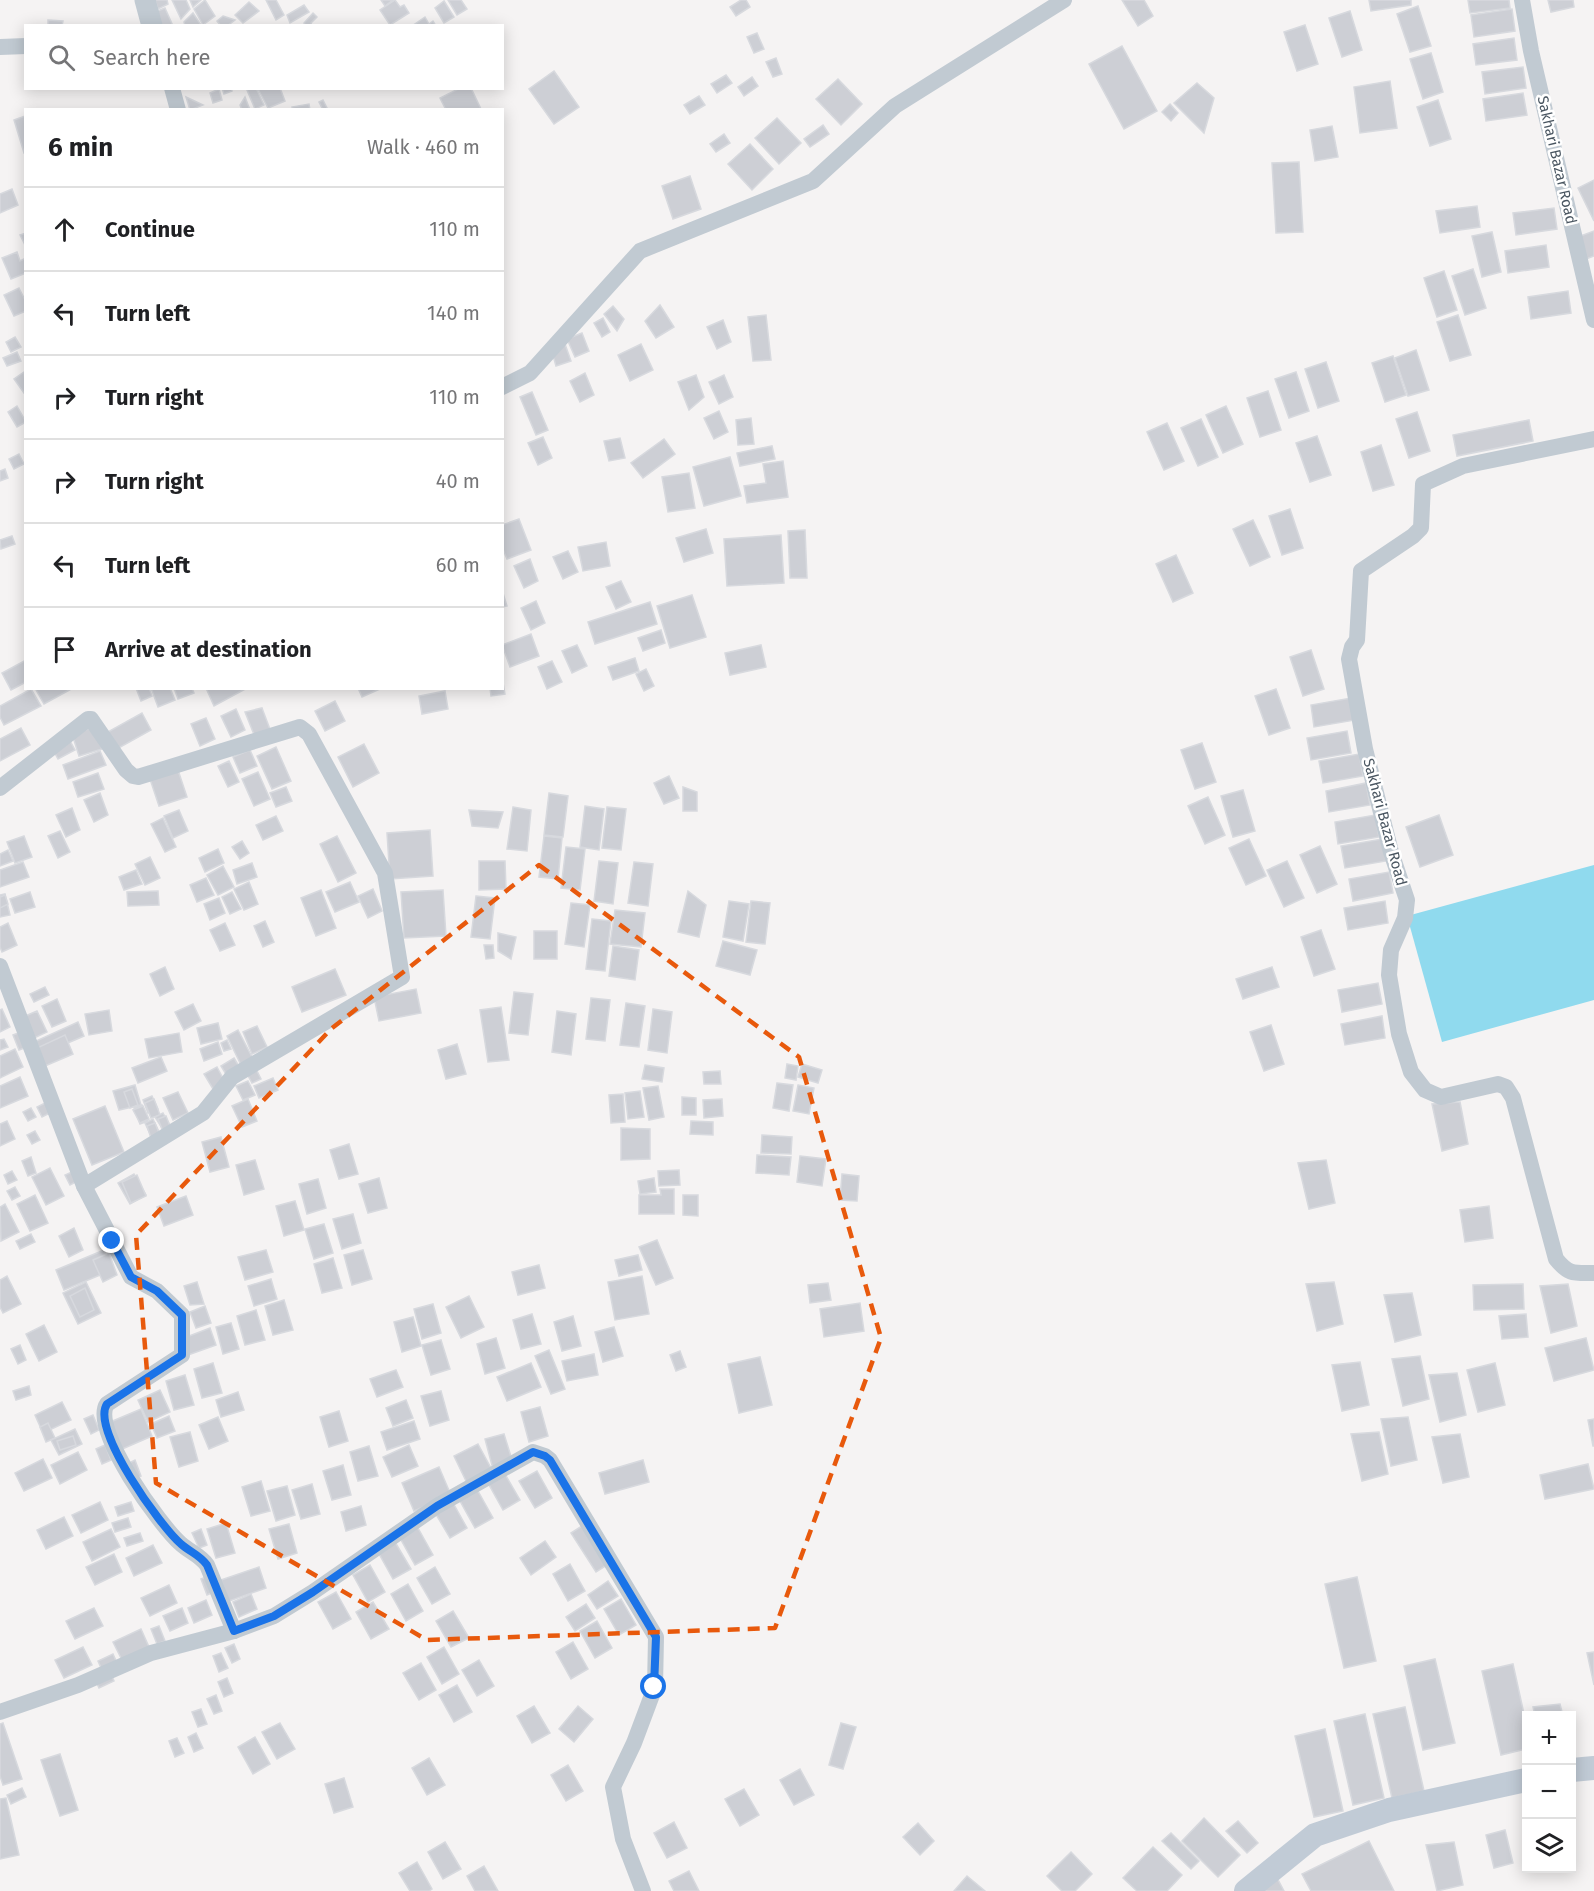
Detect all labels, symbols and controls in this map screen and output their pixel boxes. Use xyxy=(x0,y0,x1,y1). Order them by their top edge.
search box xyxy=(24,24,504,90)
icon: search xyxy=(45,41,78,74)
text: Search here xyxy=(93,44,211,71)
street label: Sakhari Bazar Road xyxy=(1533,94,1581,226)
text: 6 min xyxy=(48,132,113,163)
text: Walk · 460 m xyxy=(367,135,480,159)
icon: ahead xyxy=(48,213,81,246)
text: Continue xyxy=(105,216,195,243)
text: 110 m xyxy=(429,217,480,241)
icon: left xyxy=(48,297,81,330)
text: Turn left xyxy=(105,300,190,327)
text: 140 m xyxy=(427,301,480,325)
icon: right xyxy=(48,381,81,414)
text: Turn right xyxy=(105,384,204,411)
text: 110 m xyxy=(429,385,480,409)
icon: right xyxy=(48,465,81,498)
text: Turn right xyxy=(105,468,204,495)
text: 40 m xyxy=(436,469,480,493)
icon: left xyxy=(48,549,81,582)
text: Turn left xyxy=(105,552,190,579)
text: 60 m xyxy=(436,553,480,577)
icon: arrive xyxy=(48,633,81,666)
text: Arrive at destination xyxy=(105,636,312,663)
street label: Sakhari Bazar Road xyxy=(1359,756,1411,888)
route end xyxy=(98,1227,124,1253)
route start xyxy=(640,1673,666,1699)
map controls xyxy=(1522,1711,1576,1873)
button: + xyxy=(1522,1711,1576,1765)
button: − xyxy=(1522,1765,1576,1819)
button: layers xyxy=(1522,1819,1576,1873)

